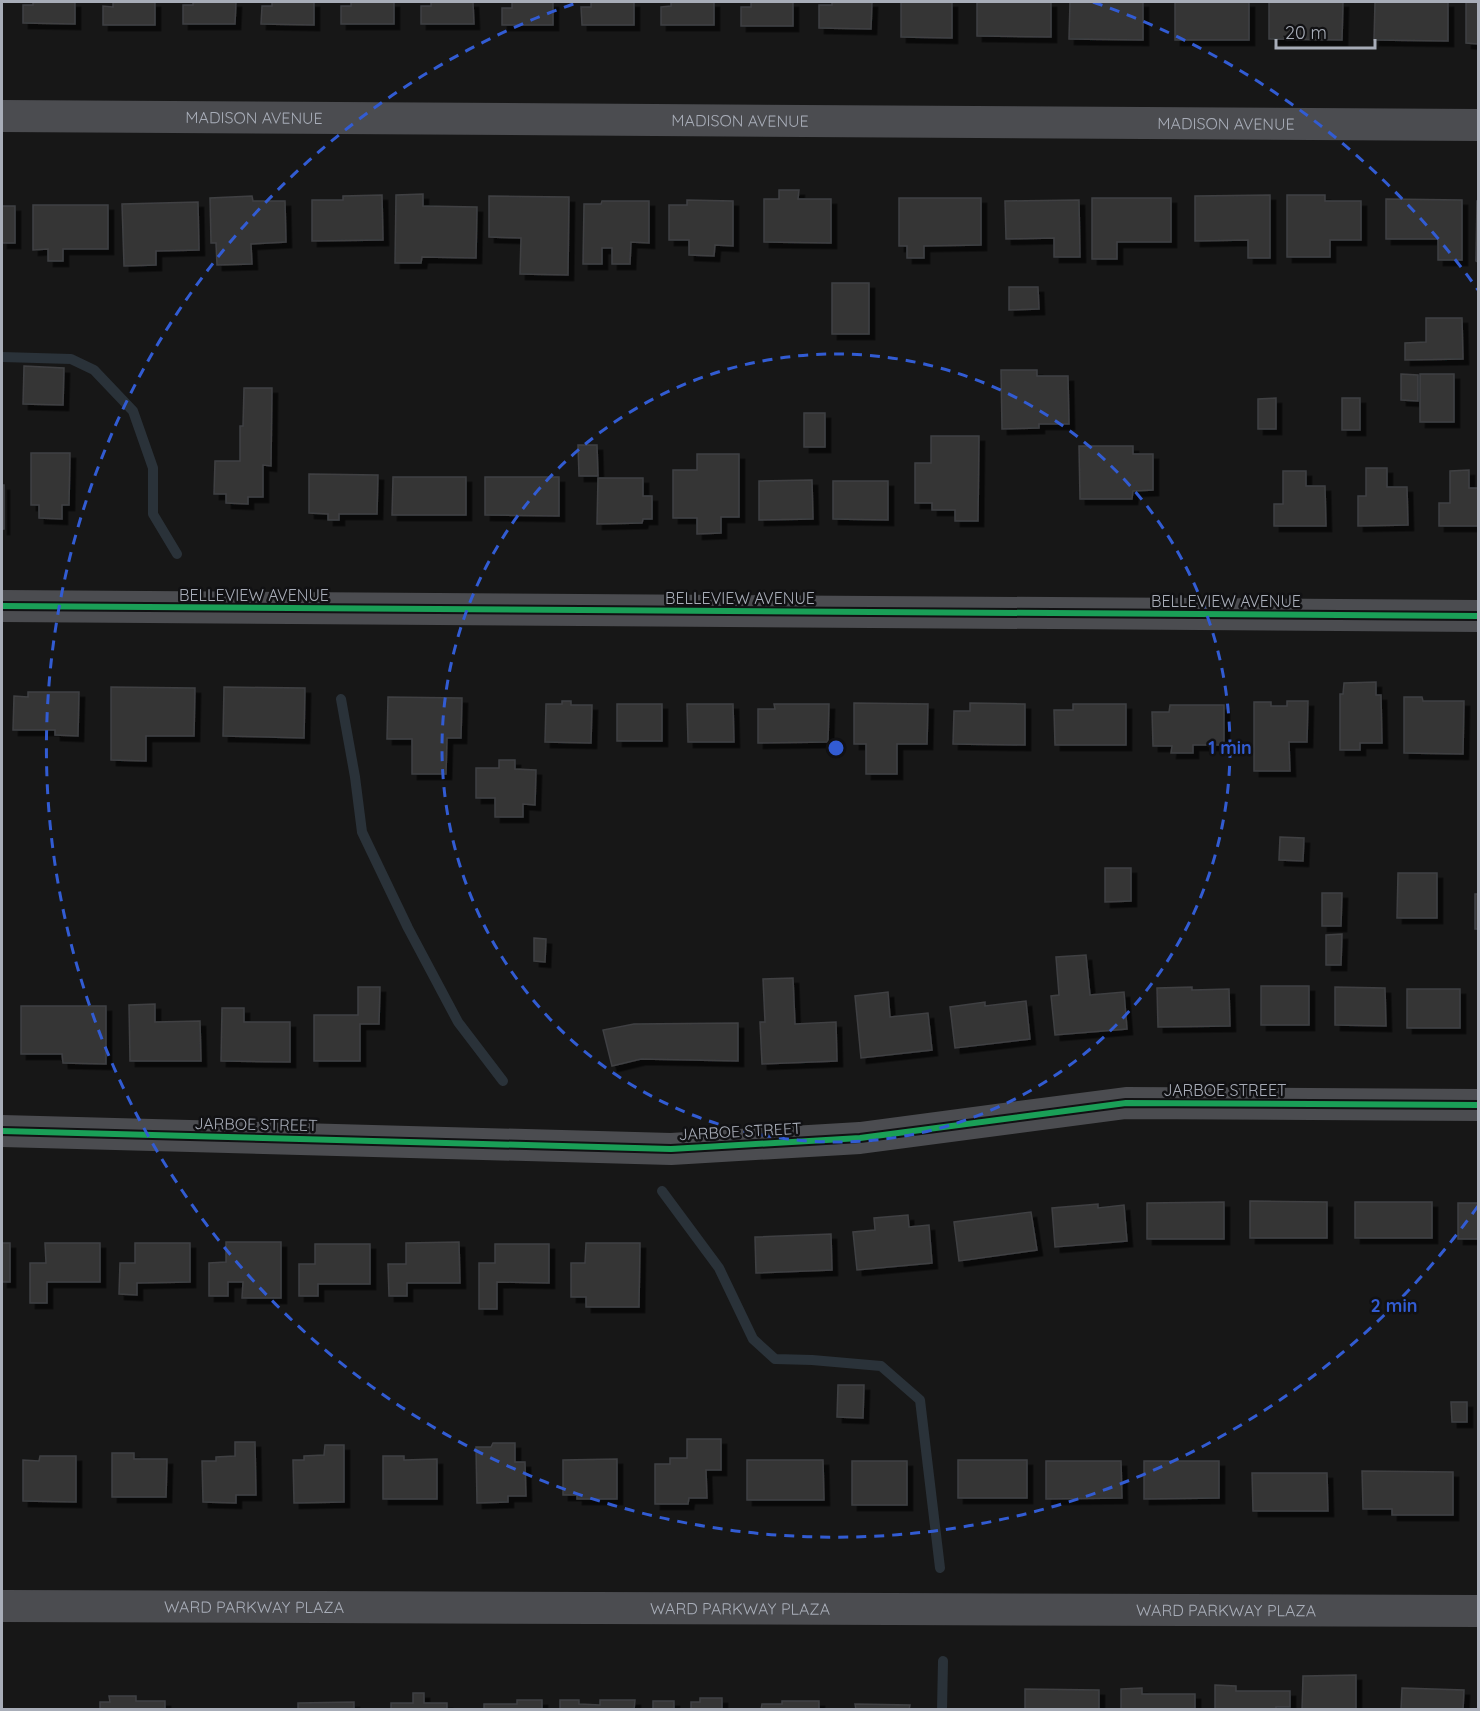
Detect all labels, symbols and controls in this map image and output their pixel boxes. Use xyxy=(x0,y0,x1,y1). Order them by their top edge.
scale bar xyxy=(1276,12,1375,50)
text: 20 m xyxy=(1285,21,1327,44)
street label: MADISON AVENUE xyxy=(185,107,323,128)
street label: MADISON AVENUE xyxy=(671,110,809,131)
street label: MADISON AVENUE xyxy=(1157,113,1295,134)
street label: BELLEVIEW AVENUE xyxy=(179,585,329,605)
street label: BELLEVIEW AVENUE xyxy=(665,588,815,608)
street label: BELLEVIEW AVENUE xyxy=(1151,591,1301,611)
text: 1 min xyxy=(1208,736,1252,759)
centre of rings xyxy=(826,738,846,758)
street label: JARBOE STREET xyxy=(1163,1080,1287,1100)
street label: JARBOE STREET xyxy=(194,1113,318,1135)
street label: JARBOE STREET xyxy=(678,1118,802,1144)
text: 2 min xyxy=(1371,1294,1417,1317)
street label: WARD PARKWAY PLAZA xyxy=(164,1597,344,1617)
street label: WARD PARKWAY PLAZA xyxy=(650,1598,830,1619)
street label: WARD PARKWAY PLAZA xyxy=(1136,1600,1316,1620)

